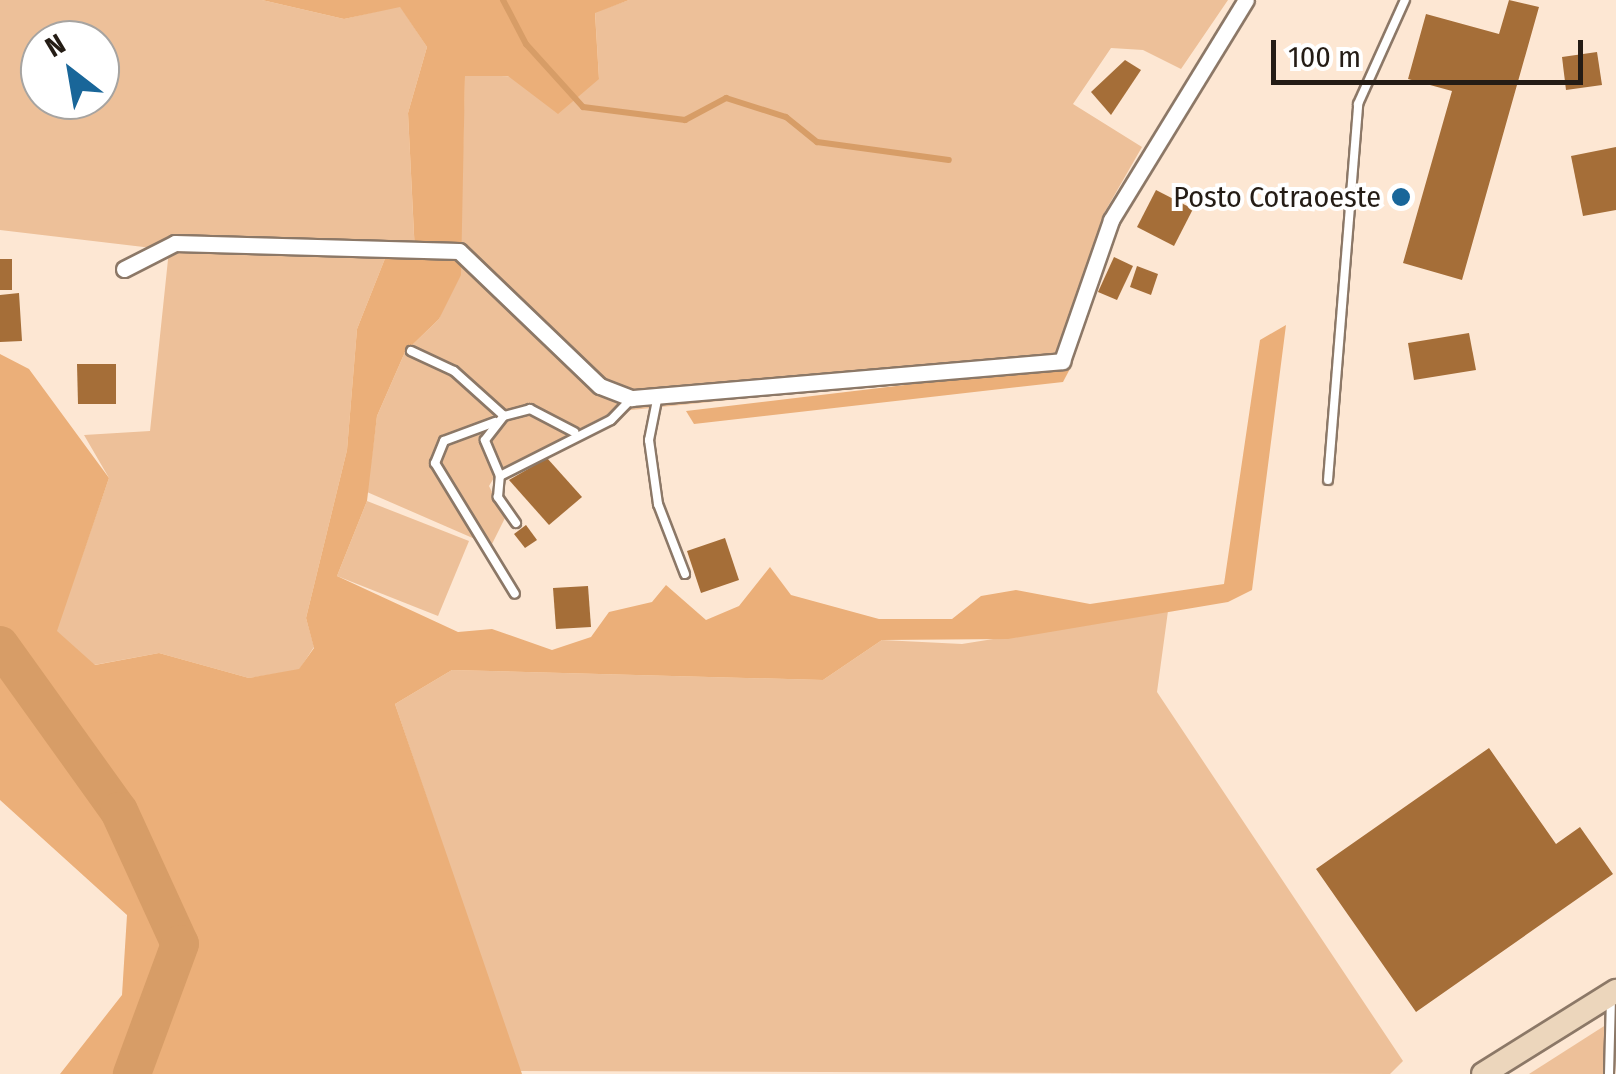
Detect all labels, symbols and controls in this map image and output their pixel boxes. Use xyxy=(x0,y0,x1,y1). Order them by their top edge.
north arrow xyxy=(20,20,120,120)
scale bar xyxy=(1276,20,1588,82)
text: N xyxy=(40,27,71,64)
text: 100 m xyxy=(1288,39,1361,75)
place label: Posto Cotraoeste xyxy=(1173,179,1381,215)
marker: Posto Cotraoeste xyxy=(1390,186,1412,208)

